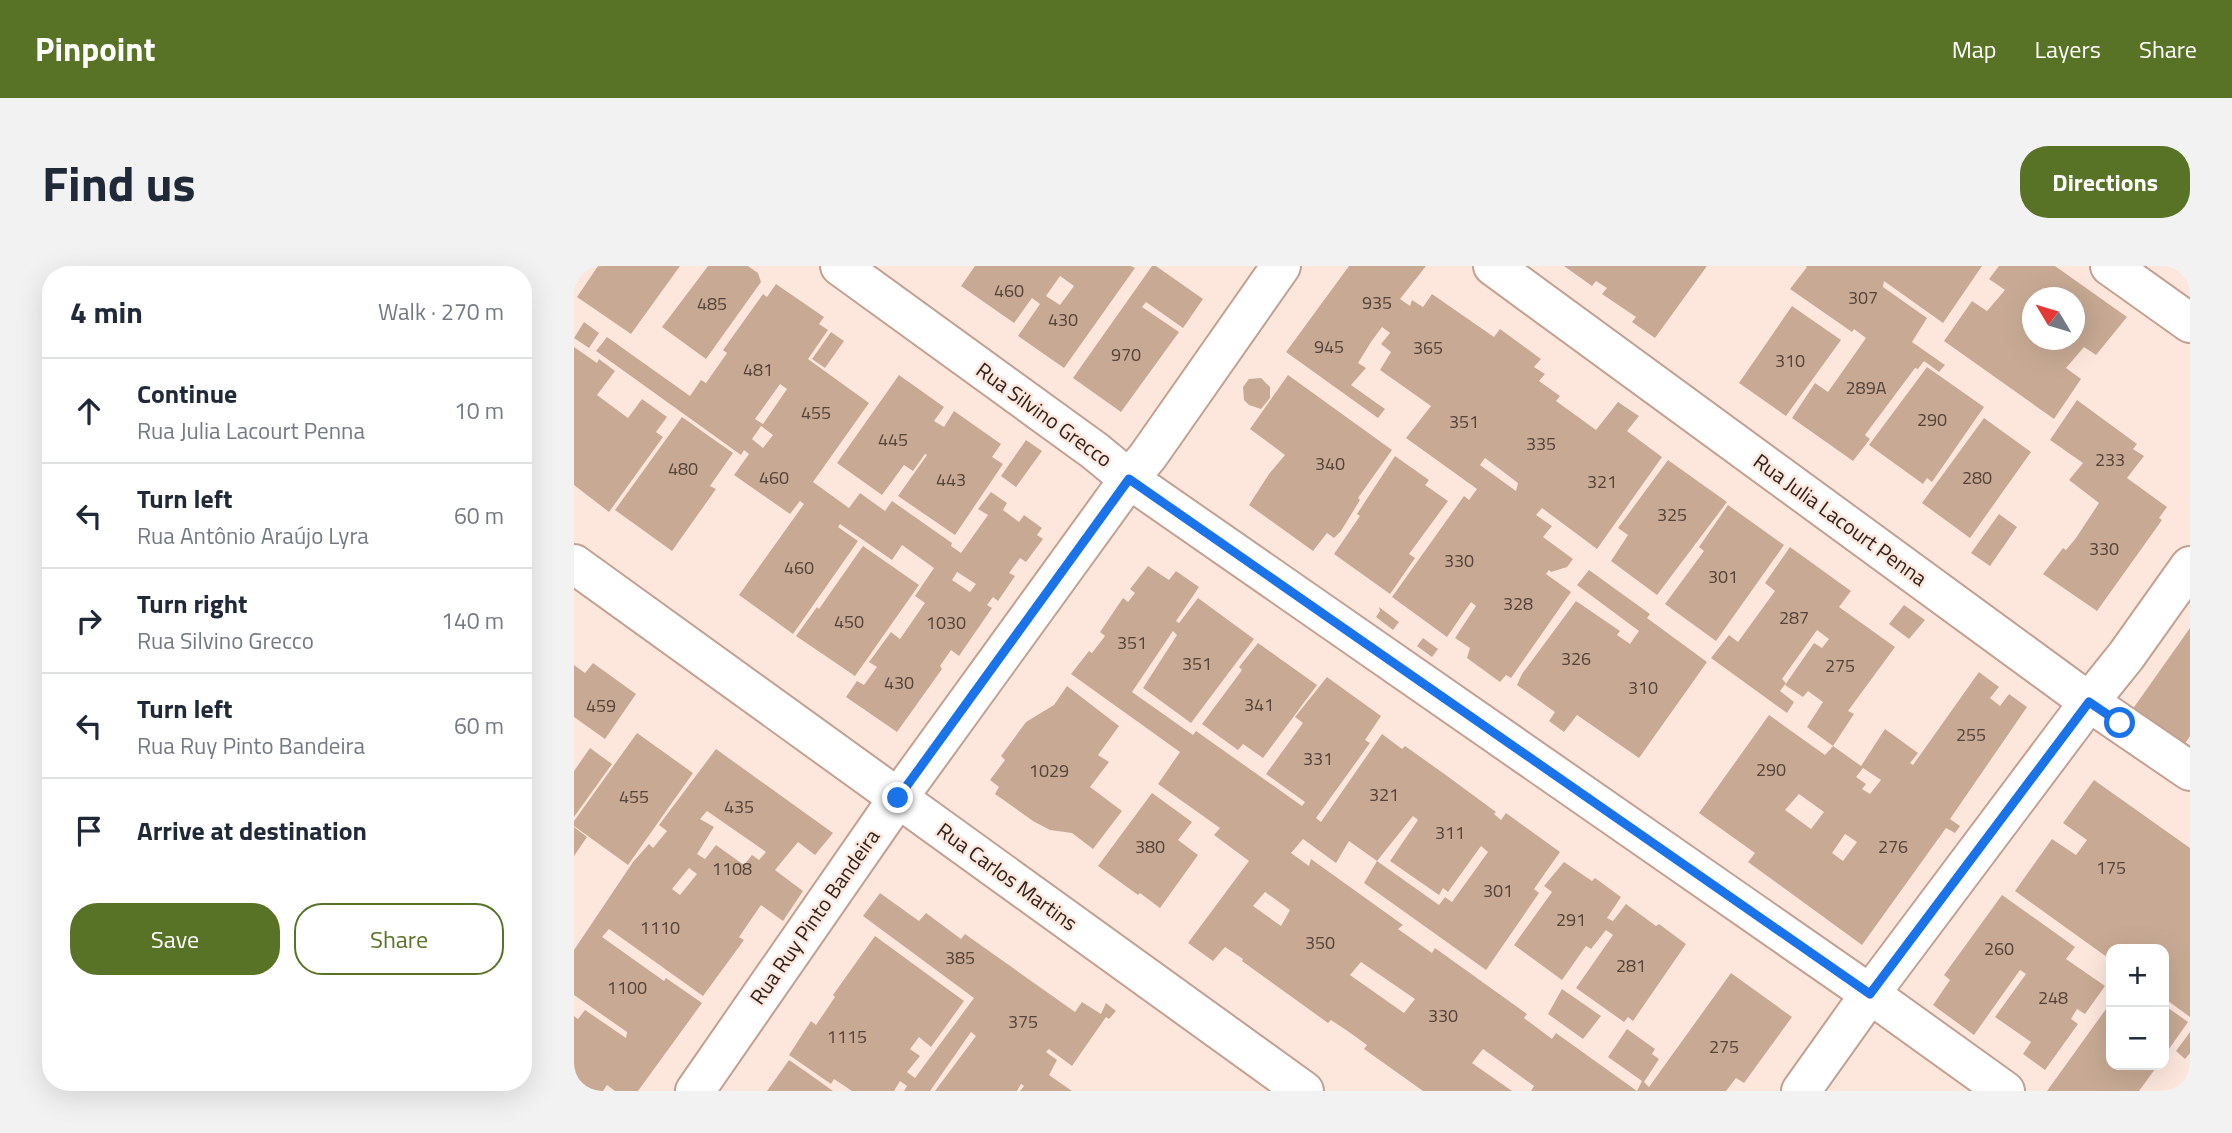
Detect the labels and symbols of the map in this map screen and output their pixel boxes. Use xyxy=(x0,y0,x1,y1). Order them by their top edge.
house number: 460 xyxy=(994,277,1024,304)
house number: 307 xyxy=(1848,284,1878,311)
north arrow xyxy=(2022,287,2085,350)
house number: 935 xyxy=(1362,289,1392,316)
house number: 485 xyxy=(697,290,727,317)
house number: 430 xyxy=(1048,306,1078,333)
house number: 945 xyxy=(1314,333,1344,360)
house number: 365 xyxy=(1413,334,1443,361)
house number: 970 xyxy=(1111,341,1141,368)
house number: 310 xyxy=(1775,347,1805,374)
street label: Rua Silvino Grecco xyxy=(970,354,1119,475)
house number: 481 xyxy=(743,356,773,383)
house number: 289A xyxy=(1846,374,1887,401)
house number: 455 xyxy=(801,399,831,426)
house number: 290 xyxy=(1917,406,1947,433)
house number: 351 xyxy=(1449,408,1479,435)
house number: 445 xyxy=(878,426,908,453)
house number: 335 xyxy=(1526,430,1556,457)
street label: Rua Julia Lacourt Penna xyxy=(1747,445,1935,594)
house number: 233 xyxy=(2095,446,2125,473)
house number: 340 xyxy=(1315,450,1345,477)
house number: 480 xyxy=(668,455,698,482)
house number: 460 xyxy=(759,464,789,491)
house number: 280 xyxy=(1962,464,1992,491)
house number: 443 xyxy=(936,466,966,493)
house number: 321 xyxy=(1587,468,1617,495)
house number: 325 xyxy=(1657,501,1687,528)
house number: 330 xyxy=(2089,535,2119,562)
house number: 330 xyxy=(1444,547,1474,574)
house number: 460 xyxy=(784,554,814,581)
house number: 301 xyxy=(1708,563,1738,590)
house number: 328 xyxy=(1503,590,1533,617)
house number: 287 xyxy=(1779,604,1809,631)
house number: 450 xyxy=(834,608,864,635)
house number: 1030 xyxy=(926,609,966,636)
house number: 351 xyxy=(1117,629,1147,656)
house number: 326 xyxy=(1561,645,1591,672)
house number: 351 xyxy=(1182,650,1212,677)
house number: 275 xyxy=(1825,652,1855,679)
house number: 430 xyxy=(884,669,914,696)
house number: 310 xyxy=(1628,674,1658,701)
house number: 341 xyxy=(1244,691,1274,718)
house number: 459 xyxy=(586,692,616,719)
route start xyxy=(2104,707,2135,738)
house number: 255 xyxy=(1956,721,1986,748)
house number: 331 xyxy=(1303,745,1333,772)
house number: 290 xyxy=(1756,756,1786,783)
house number: 1029 xyxy=(1029,757,1069,784)
house number: 321 xyxy=(1369,781,1399,808)
route end xyxy=(882,782,913,813)
house number: 455 xyxy=(619,783,649,810)
house number: 435 xyxy=(724,793,754,820)
street label: Rua Carlos Martins xyxy=(931,814,1085,938)
house number: 311 xyxy=(1435,819,1465,846)
street label: Rua Ruy Pinto Bandeira xyxy=(741,822,887,1011)
house number: 380 xyxy=(1135,833,1165,860)
house number: 276 xyxy=(1878,833,1908,860)
house number: 175 xyxy=(2096,854,2126,881)
house number: 1108 xyxy=(712,855,752,882)
house number: 301 xyxy=(1483,877,1513,904)
house number: 291 xyxy=(1556,906,1586,933)
house number: 1110 xyxy=(640,914,680,941)
house number: 350 xyxy=(1305,929,1335,956)
house number: 260 xyxy=(1984,935,2014,962)
house number: 385 xyxy=(945,944,975,971)
house number: 281 xyxy=(1616,952,1646,979)
house number: 1100 xyxy=(607,974,647,1001)
house number: 248 xyxy=(2038,984,2068,1011)
house number: 330 xyxy=(1428,1002,1458,1029)
house number: 375 xyxy=(1008,1008,1038,1035)
house number: 1115 xyxy=(827,1023,867,1050)
house number: 275 xyxy=(1709,1033,1739,1060)

